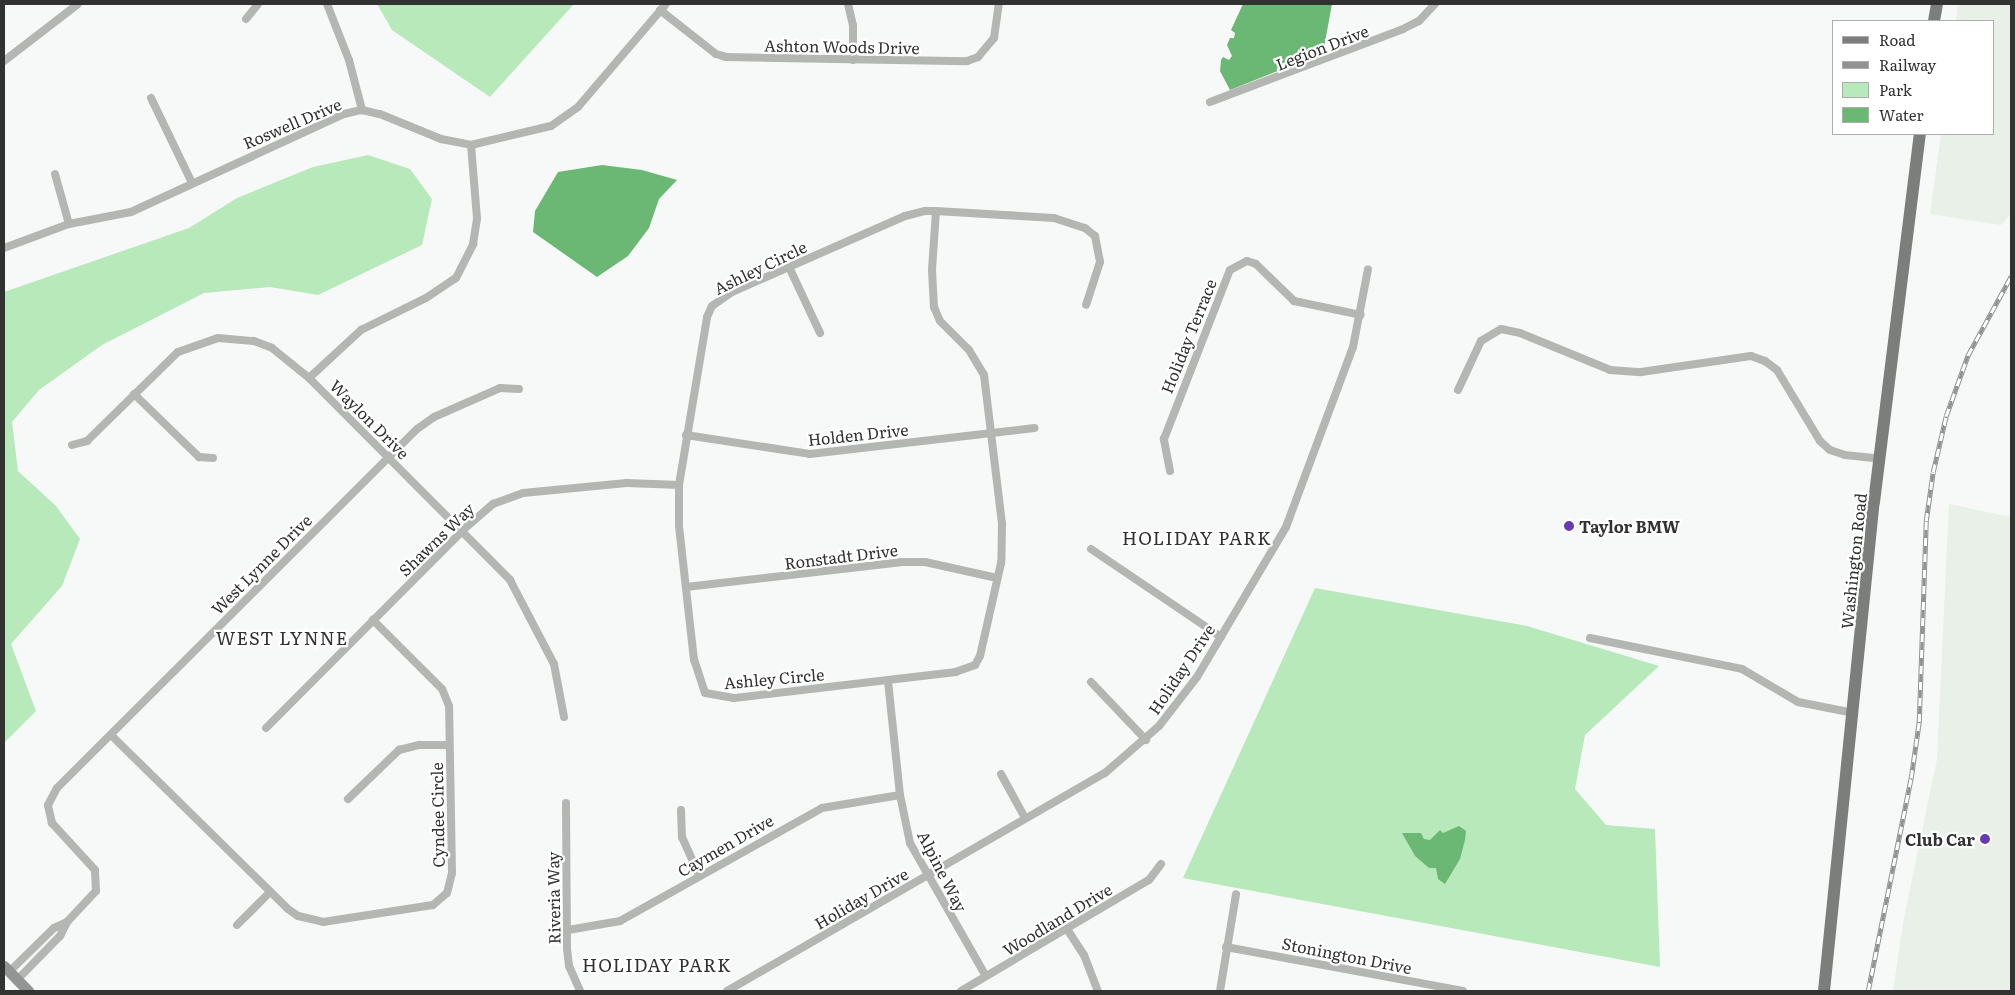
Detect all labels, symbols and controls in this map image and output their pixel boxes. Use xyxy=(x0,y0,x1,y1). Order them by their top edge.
legend xyxy=(1832,20,1995,135)
street label: Legion Drive xyxy=(1273,21,1371,73)
text: Road xyxy=(1879,28,1915,51)
street label: Ashton Woods Drive xyxy=(764,35,920,57)
text: Railway xyxy=(1879,53,1936,76)
text: Park xyxy=(1879,78,1912,101)
street label: Roswell Drive xyxy=(240,94,344,152)
text: Water xyxy=(1879,103,1924,126)
street label: Ashley Circle xyxy=(711,236,809,298)
street label: Holiday Terrace xyxy=(1156,276,1220,396)
street label: Waylon Drive xyxy=(326,375,414,463)
street label: Holden Drive xyxy=(807,419,909,449)
street label: Washington Road xyxy=(1836,492,1870,630)
street label: Shawns Way xyxy=(394,498,478,580)
street label: West Lynne Drive xyxy=(207,510,315,618)
place label: Taylor BMW xyxy=(1579,516,1680,536)
marker: Taylor BMW xyxy=(1563,520,1575,532)
district label: HOLIDAY PARK xyxy=(1121,527,1273,549)
street label: Ronstadt Drive xyxy=(783,540,899,572)
street label: Holiday Drive xyxy=(1144,620,1218,718)
district label: WEST LYNNE xyxy=(215,627,349,649)
street label: Ashley Circle xyxy=(723,664,825,692)
street label: Cyndee Circle xyxy=(426,762,448,868)
street label: Caymen Drive xyxy=(674,810,776,880)
street label: Alpine Way xyxy=(914,827,972,915)
place label: Club Car xyxy=(1905,829,1975,849)
marker: Club Car xyxy=(1979,833,1991,845)
street label: Riveria Way xyxy=(543,852,563,944)
street label: Holiday Drive xyxy=(811,863,911,933)
street label: Woodland Drive xyxy=(999,879,1115,959)
street label: Stonington Drive xyxy=(1280,933,1414,977)
district label: HOLIDAY PARK xyxy=(581,954,733,976)

